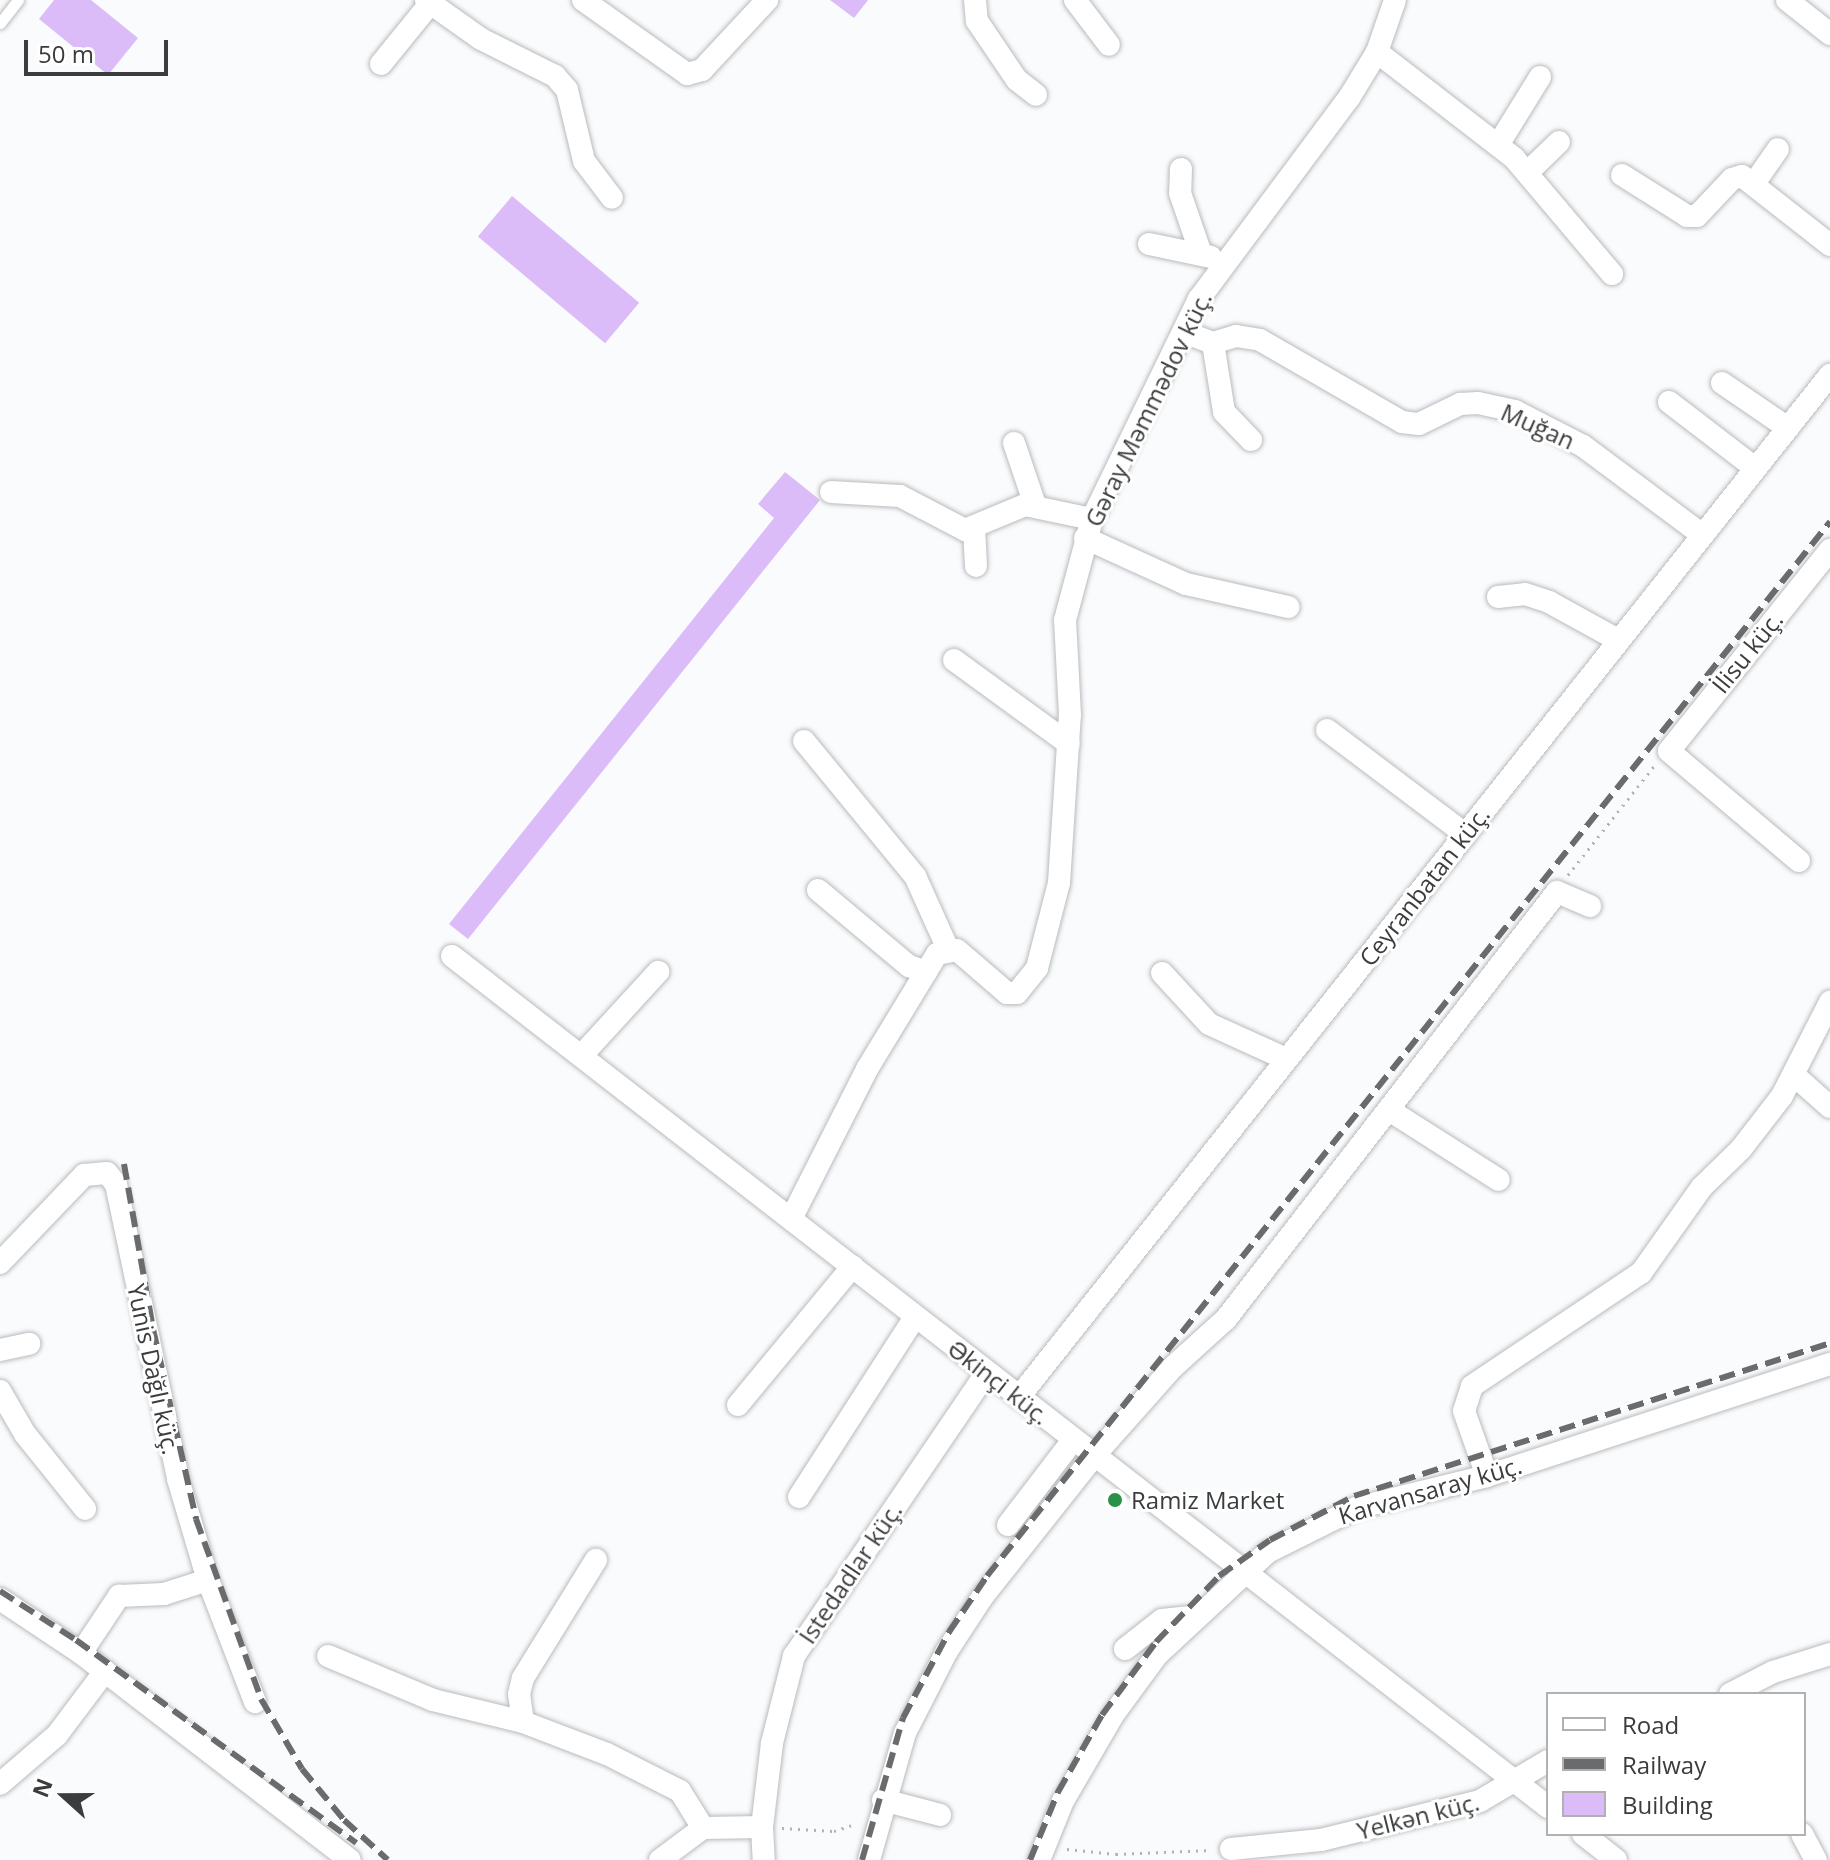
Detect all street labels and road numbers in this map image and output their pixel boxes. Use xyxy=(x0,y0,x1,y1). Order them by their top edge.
street label: Gəray Məmmədov küç. xyxy=(1079,287,1217,531)
street label: Muğan xyxy=(1497,397,1579,455)
street label: İlisu küç. xyxy=(1705,606,1789,698)
street label: Ceyranbatan küç. xyxy=(1353,801,1495,971)
street label: Yunis Dağlı küç. xyxy=(122,1281,186,1457)
street label: Əkinçi küç. xyxy=(943,1334,1055,1430)
street label: Karvansaray küç. xyxy=(1335,1450,1525,1530)
street label: İstedadlar küç. xyxy=(792,1497,908,1649)
street label: Yelkən küç. xyxy=(1354,1787,1482,1845)

